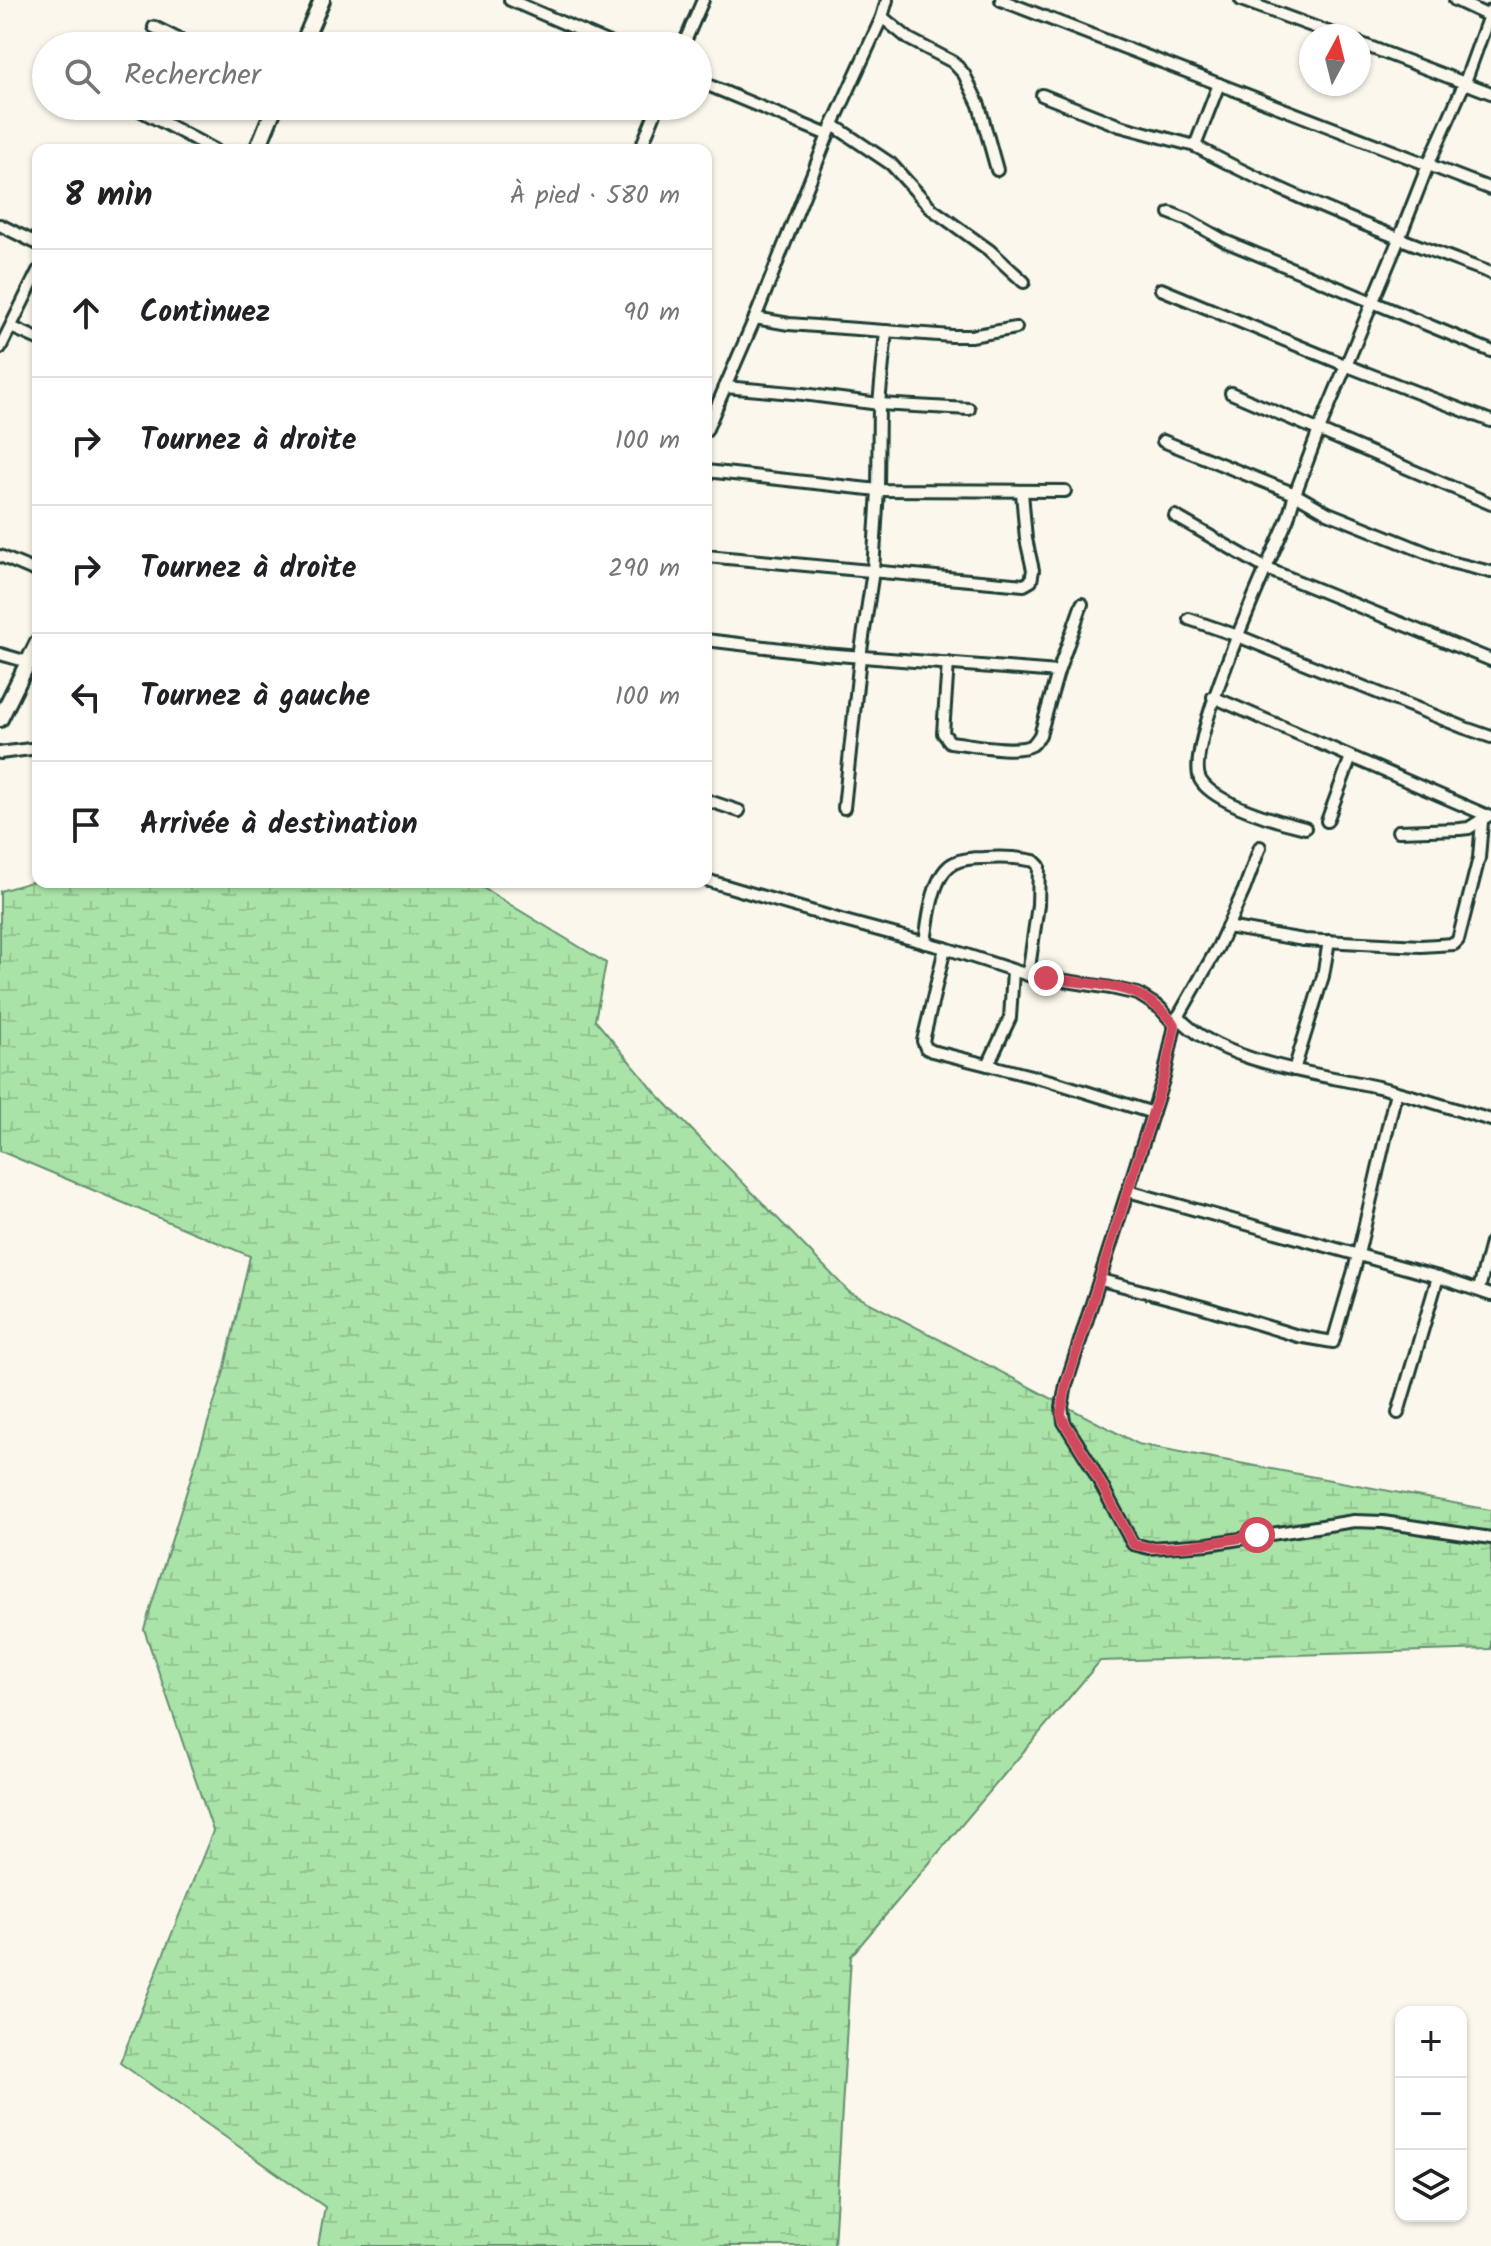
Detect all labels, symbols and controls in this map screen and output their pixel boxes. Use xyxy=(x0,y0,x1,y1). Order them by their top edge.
north arrow xyxy=(1299,24,1371,96)
search box xyxy=(32,32,712,120)
text: Rechercher xyxy=(124,52,261,100)
icon: search xyxy=(60,54,104,98)
text: 8 min xyxy=(64,169,153,223)
text: À pied · 580 m xyxy=(510,175,680,217)
text: Continuez xyxy=(140,289,270,337)
icon: ahead xyxy=(64,291,108,335)
text: 90 m xyxy=(623,292,680,334)
text: Tournez à droite xyxy=(140,417,356,465)
icon: right xyxy=(64,419,108,463)
text: 100 m xyxy=(615,420,680,462)
text: Tournez à droite xyxy=(140,545,356,593)
icon: right xyxy=(64,547,108,591)
text: 290 m xyxy=(608,548,680,590)
text: Tournez à gauche xyxy=(140,673,370,721)
icon: left xyxy=(64,675,108,719)
text: 100 m xyxy=(615,676,680,718)
text: Arrivée à destination xyxy=(140,801,418,849)
icon: arrive xyxy=(64,803,108,847)
route end xyxy=(1028,960,1064,996)
route start xyxy=(1239,1517,1275,1553)
map controls xyxy=(1395,2006,1467,2222)
button: + xyxy=(1395,2006,1467,2078)
button: − xyxy=(1395,2078,1467,2150)
button: layers xyxy=(1395,2150,1467,2222)

